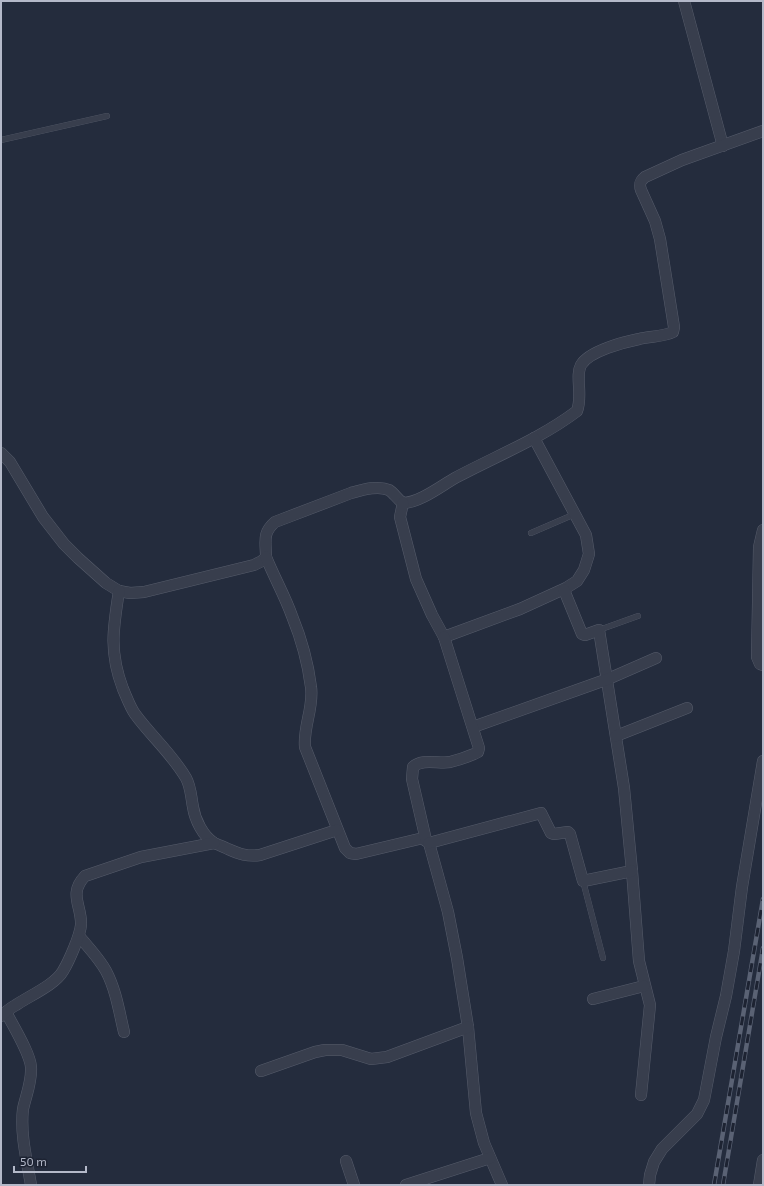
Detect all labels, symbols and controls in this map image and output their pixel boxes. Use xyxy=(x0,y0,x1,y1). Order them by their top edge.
scale bar xyxy=(14,1148,86,1174)
text: 50 m xyxy=(20,1154,47,1168)

